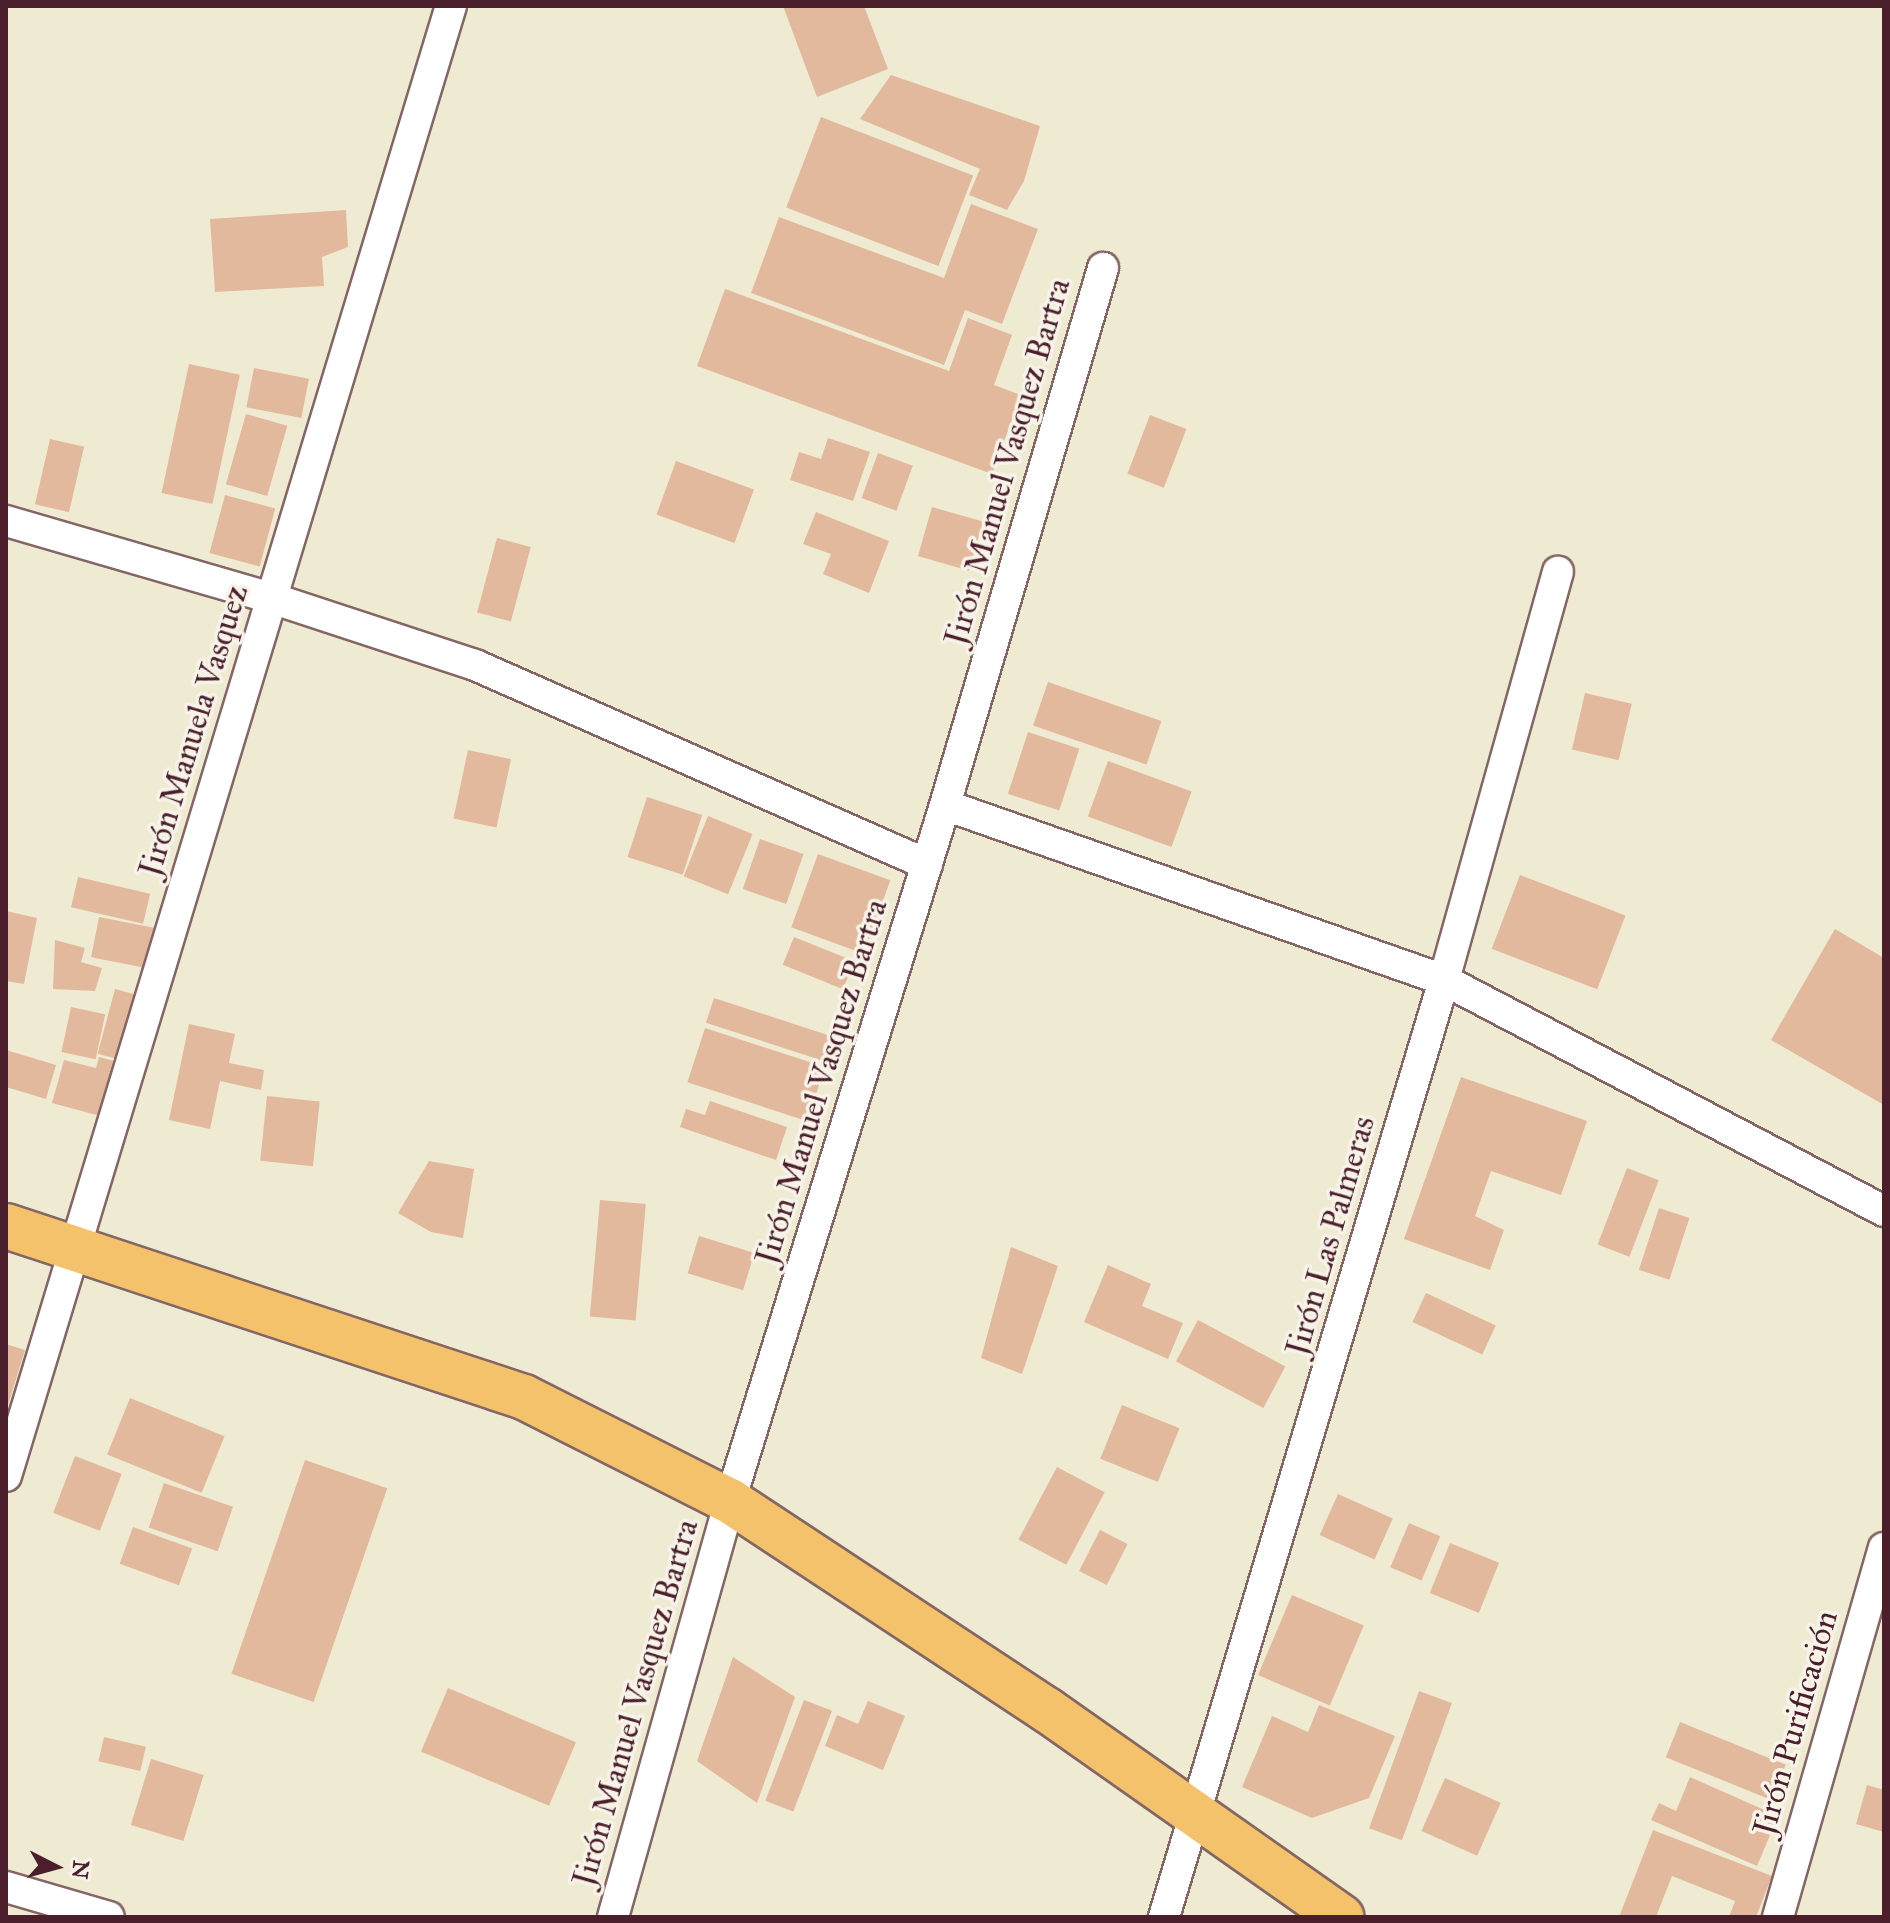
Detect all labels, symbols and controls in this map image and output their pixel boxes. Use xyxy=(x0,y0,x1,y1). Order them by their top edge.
street label: Jirón Manuel Vasquez Bartra xyxy=(937,274,1079,650)
street label: Jirón Manuela Vasquez xyxy=(131,581,257,881)
street label: Jirón Manuel Vasquez Bartra xyxy=(748,895,896,1269)
street label: Jirón Las Palmeras xyxy=(1278,1112,1384,1360)
street label: Jirón Manuel Vasquez Bartra xyxy=(565,1515,707,1891)
street label: Jirón Purificación xyxy=(1746,1606,1846,1840)
north arrow xyxy=(16,1827,96,1907)
text: N xyxy=(66,1859,95,1880)

